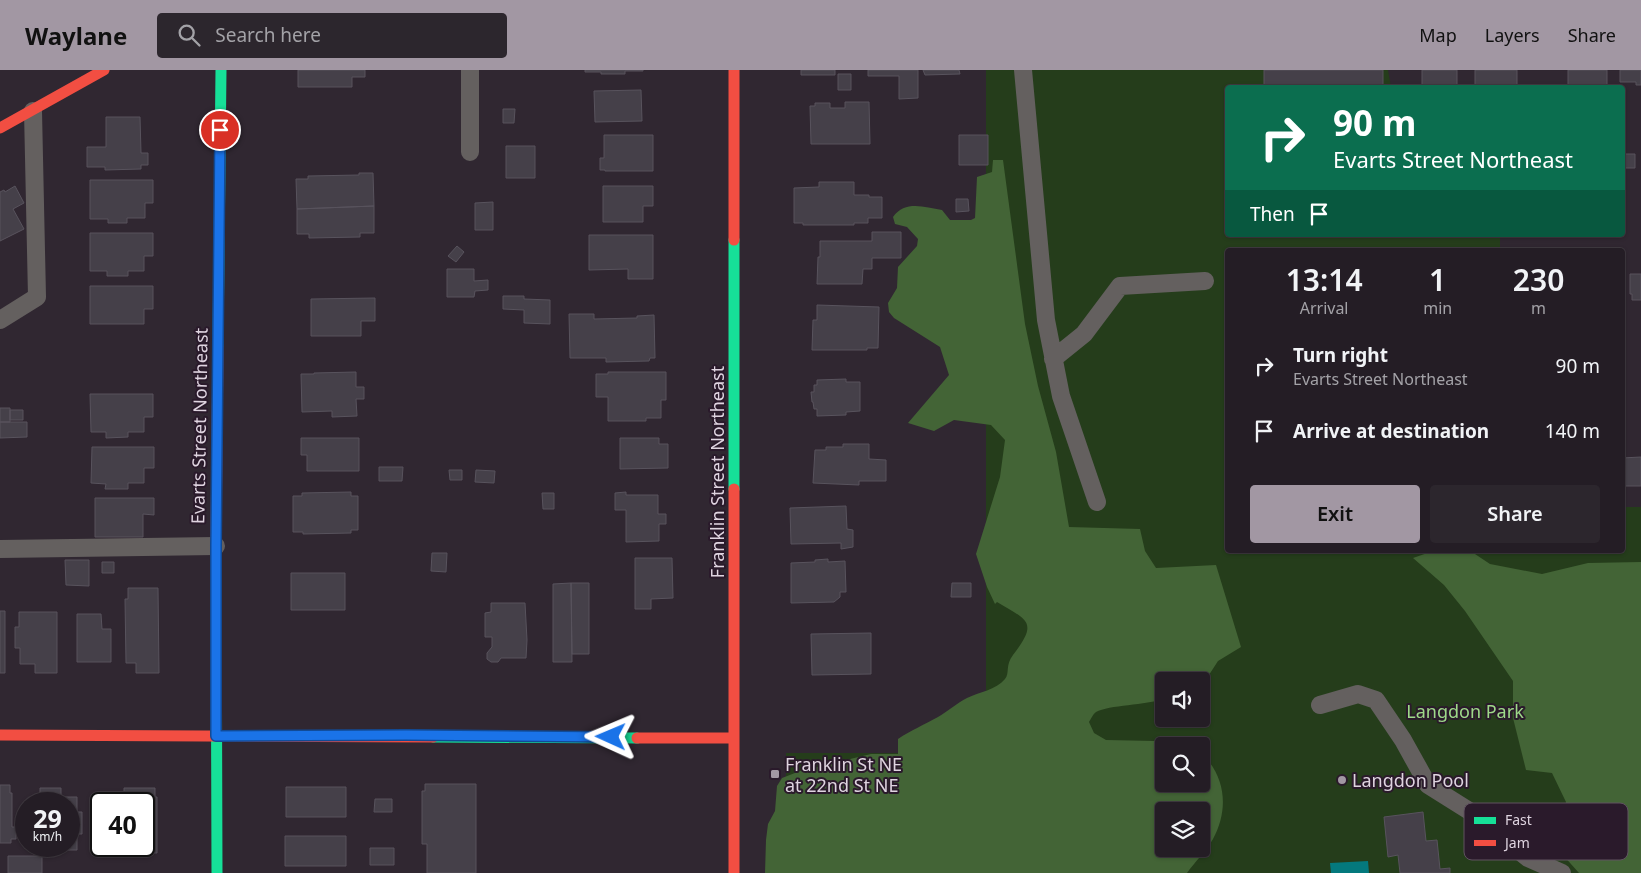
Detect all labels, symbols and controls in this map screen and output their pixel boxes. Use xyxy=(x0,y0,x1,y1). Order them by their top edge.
search box xyxy=(157,13,507,58)
text: Waylane xyxy=(25,19,127,52)
icon: search xyxy=(175,21,203,49)
text: Search here xyxy=(215,22,321,48)
text: Map xyxy=(1419,23,1457,47)
text: Layers xyxy=(1485,23,1540,47)
text: Share xyxy=(1568,23,1616,47)
text: 90 m xyxy=(1333,99,1416,146)
icon: right xyxy=(1250,105,1315,170)
pin xyxy=(199,109,241,151)
icon: arrive xyxy=(206,116,234,144)
text: Evarts Street Northeast xyxy=(1333,144,1573,174)
icon: arrive xyxy=(1305,200,1333,228)
text: Then xyxy=(1250,201,1295,227)
text: 13:14 xyxy=(1286,259,1363,300)
text: 1 xyxy=(1429,259,1446,300)
text: 230 xyxy=(1513,259,1564,300)
text: Arrival xyxy=(1300,297,1349,319)
text: min xyxy=(1423,297,1452,319)
text: m xyxy=(1531,297,1546,319)
street label: Evarts Street Northeast xyxy=(185,327,213,524)
text: Turn right xyxy=(1293,342,1388,368)
icon: right xyxy=(1250,352,1278,380)
text: 90 m xyxy=(1556,353,1600,379)
street label: Franklin Street Northeast xyxy=(705,365,729,578)
text: Evarts Street Northeast xyxy=(1293,368,1468,390)
icon: arrive xyxy=(1250,417,1278,445)
text: Arrive at destination xyxy=(1293,418,1489,444)
text: 140 m xyxy=(1545,418,1600,444)
button: Exit xyxy=(1250,485,1420,543)
button: Share xyxy=(1430,485,1600,543)
map controls xyxy=(1155,672,1210,857)
button: sound xyxy=(1155,672,1210,727)
park label: Langdon Park xyxy=(1406,699,1524,723)
position arrow xyxy=(584,710,636,762)
button: search xyxy=(1155,737,1210,792)
place label: Franklin St NE at 22nd St NE xyxy=(785,752,902,797)
marker: Franklin St NE at 22nd St NE xyxy=(769,768,781,780)
place label: Langdon Pool xyxy=(1352,768,1469,792)
marker: Langdon Pool xyxy=(1336,774,1348,786)
speed limit sign: 40 xyxy=(90,792,155,857)
text: 29 xyxy=(33,801,62,835)
button: layers xyxy=(1155,802,1210,857)
legend xyxy=(1464,803,1628,860)
text: Fast xyxy=(1505,810,1532,829)
text: km/h xyxy=(33,828,62,845)
text: Jam xyxy=(1503,833,1530,852)

